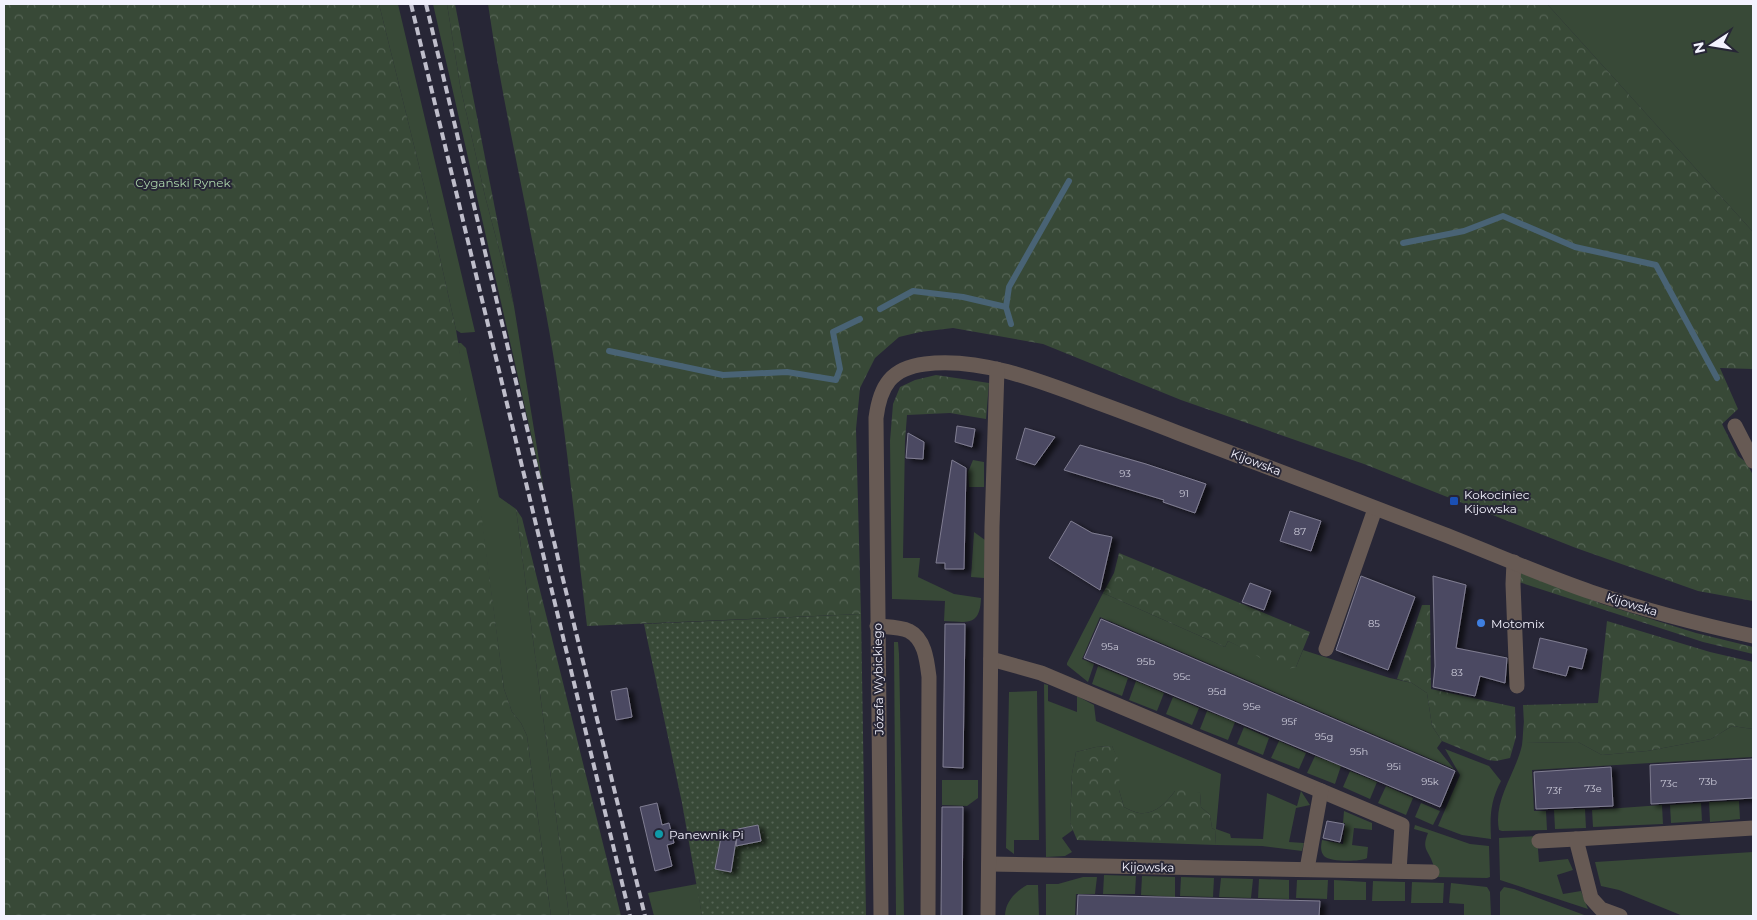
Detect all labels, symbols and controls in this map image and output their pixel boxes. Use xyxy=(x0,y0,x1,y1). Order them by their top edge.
north arrow xyxy=(1687,20,1737,70)
text: N xyxy=(1689,40,1709,55)
park label: Cygański Rynek xyxy=(135,175,232,190)
street label: Kijowska xyxy=(1229,446,1283,478)
house number: 93 xyxy=(1119,467,1131,480)
house number: 91 xyxy=(1179,487,1189,500)
place label: Kokociniec Kijowska xyxy=(1464,487,1530,516)
marker: Kokociniec Kijowska xyxy=(1448,495,1460,507)
house number: 87 xyxy=(1294,525,1306,538)
street label: Kijowska xyxy=(1605,589,1659,619)
place label: Motomix xyxy=(1491,616,1545,631)
house number: 85 xyxy=(1368,617,1380,630)
marker: Motomix xyxy=(1475,617,1487,629)
street label: Józefa Wybickiego xyxy=(870,623,886,736)
house number: 95a xyxy=(1101,640,1119,653)
house number: 95b xyxy=(1137,655,1155,668)
house number: 83 xyxy=(1451,666,1463,679)
house number: 95c xyxy=(1173,670,1191,683)
house number: 95d xyxy=(1208,685,1226,698)
house number: 95e xyxy=(1243,700,1261,713)
house number: 95f xyxy=(1281,715,1297,728)
house number: 95g xyxy=(1315,730,1333,743)
house number: 95h xyxy=(1350,745,1368,758)
house number: 95i xyxy=(1387,760,1401,773)
house number: 95k xyxy=(1421,775,1439,788)
house number: 73b xyxy=(1699,775,1717,788)
house number: 73c xyxy=(1660,777,1678,790)
house number: 73e xyxy=(1584,782,1602,795)
house number: 73f xyxy=(1547,784,1562,797)
place label: Panewnik Pi xyxy=(669,827,744,842)
marker: Panewnik Pi xyxy=(653,828,665,840)
street label: Kijowska xyxy=(1121,859,1175,875)

